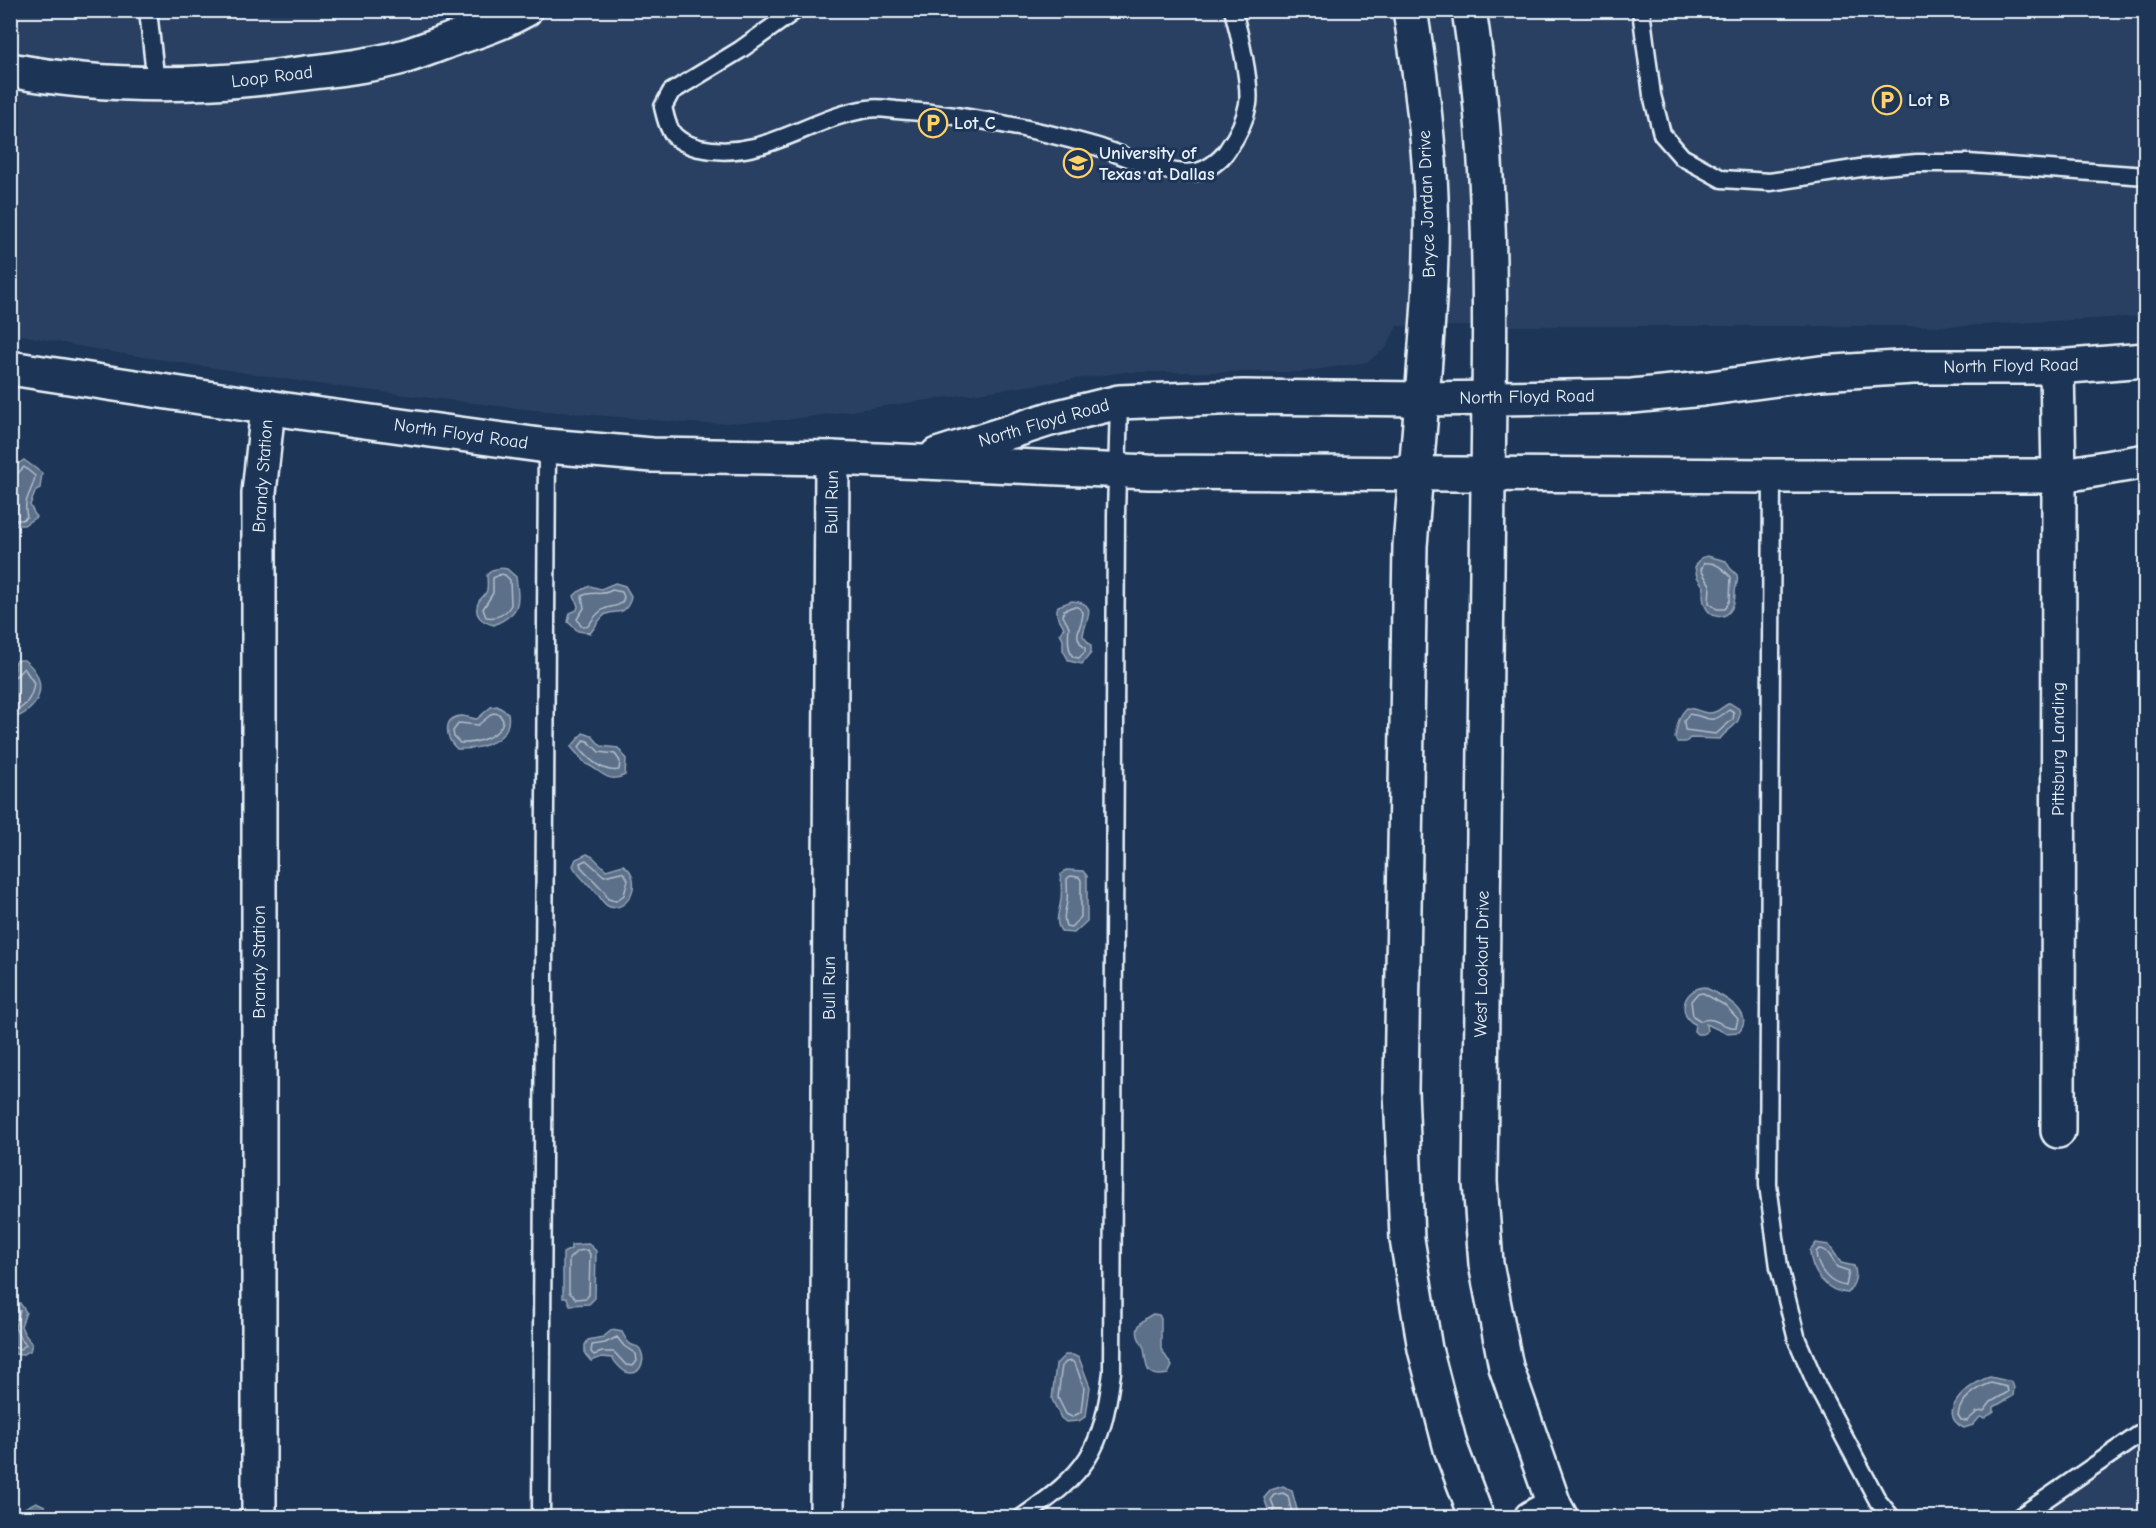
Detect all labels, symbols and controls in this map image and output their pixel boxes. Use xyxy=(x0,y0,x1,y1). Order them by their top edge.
street label: Loop Road xyxy=(230,62,314,92)
parking icon: Lot B xyxy=(1871,84,1903,116)
place label: Lot B xyxy=(1908,90,1950,111)
parking icon: Lot C xyxy=(917,107,949,139)
place label: Lot C xyxy=(954,113,996,134)
street label: Bryce Jordan Drive xyxy=(1414,130,1440,278)
place label: University of Texas at Dallas xyxy=(1099,143,1215,185)
school or university icon: University of Texas at Dallas xyxy=(1062,147,1094,179)
street label: North Floyd Road xyxy=(1943,354,2079,378)
street label: North Floyd Road xyxy=(1459,385,1595,409)
street label: North Floyd Road xyxy=(976,394,1112,452)
street label: North Floyd Road xyxy=(393,414,529,454)
street label: Brandy Station xyxy=(249,419,277,533)
street label: Bull Run xyxy=(821,470,843,534)
street label: Pittsburg Landing xyxy=(2048,682,2069,816)
street label: West Lookout Drive xyxy=(1470,890,1494,1038)
street label: Brandy Station xyxy=(249,905,270,1019)
street label: Bull Run xyxy=(819,956,840,1020)

